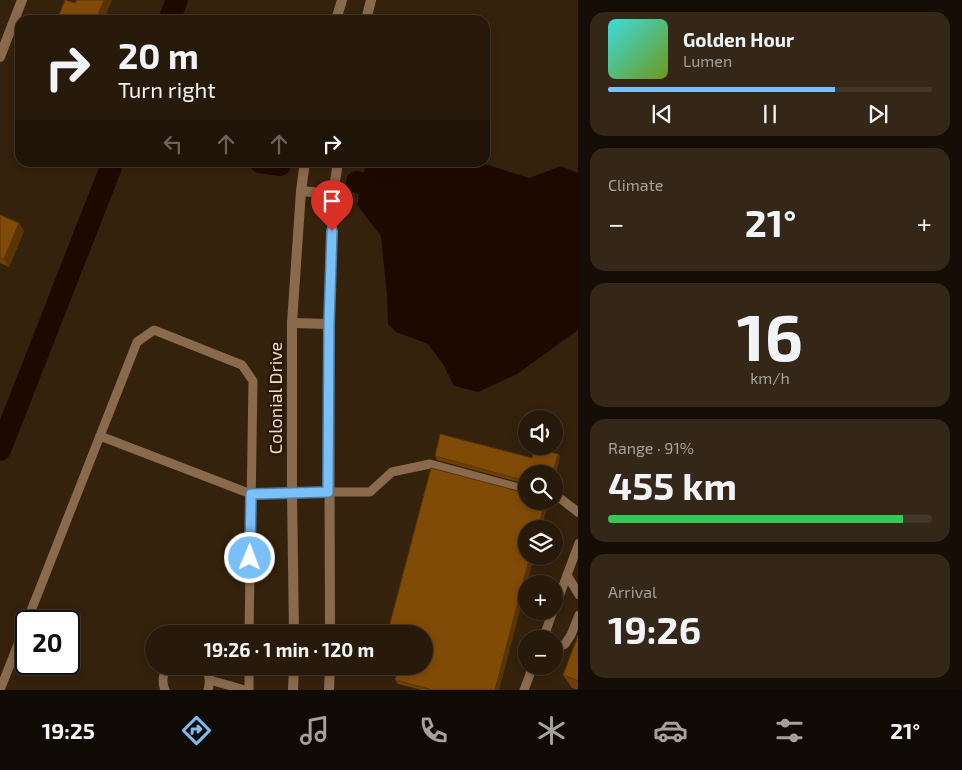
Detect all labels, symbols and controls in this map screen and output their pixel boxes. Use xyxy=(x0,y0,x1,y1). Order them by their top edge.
text: Golden Hour xyxy=(683,28,794,51)
text: 20 m xyxy=(118,34,199,76)
icon: right xyxy=(35,35,100,100)
text: Lumen xyxy=(683,51,732,70)
text: Turn right xyxy=(118,76,216,102)
icon: previous xyxy=(648,100,676,128)
icon: pause xyxy=(756,100,784,128)
icon: next xyxy=(864,100,892,128)
icon: left xyxy=(159,130,187,158)
icon: ahead xyxy=(212,130,240,158)
icon: ahead xyxy=(265,130,293,158)
icon: right xyxy=(318,130,346,158)
text: Climate xyxy=(608,175,663,194)
pin xyxy=(311,180,353,231)
icon: arrive xyxy=(318,187,346,215)
text: 21° xyxy=(745,199,796,245)
text: − xyxy=(608,206,624,240)
text: + xyxy=(917,206,932,240)
text: 16 xyxy=(737,296,803,374)
street label: Colonial Drive xyxy=(264,342,286,454)
text: km/h xyxy=(750,368,790,387)
map controls xyxy=(518,410,563,675)
button: sound xyxy=(518,410,563,455)
text: Range · 91% xyxy=(608,438,694,457)
text: 455 km xyxy=(608,462,737,508)
button: search xyxy=(518,465,563,510)
button: layers xyxy=(518,520,563,565)
position arrow xyxy=(223,531,275,583)
button: + xyxy=(518,575,563,620)
text: Arrival xyxy=(608,582,657,601)
text: 19:26 xyxy=(608,606,701,652)
speed limit sign: 20 xyxy=(15,610,80,675)
button: − xyxy=(518,630,563,675)
text: 19:26 · 1 min · 120 m xyxy=(204,638,374,661)
icon: directions xyxy=(179,713,214,748)
icon: music xyxy=(297,713,332,748)
icon: phone xyxy=(416,713,451,748)
icon: climate xyxy=(534,713,569,748)
icon: car xyxy=(653,713,688,748)
icon: filters xyxy=(772,713,807,748)
text: 19:25 xyxy=(42,717,95,743)
text: 21° xyxy=(890,717,920,743)

